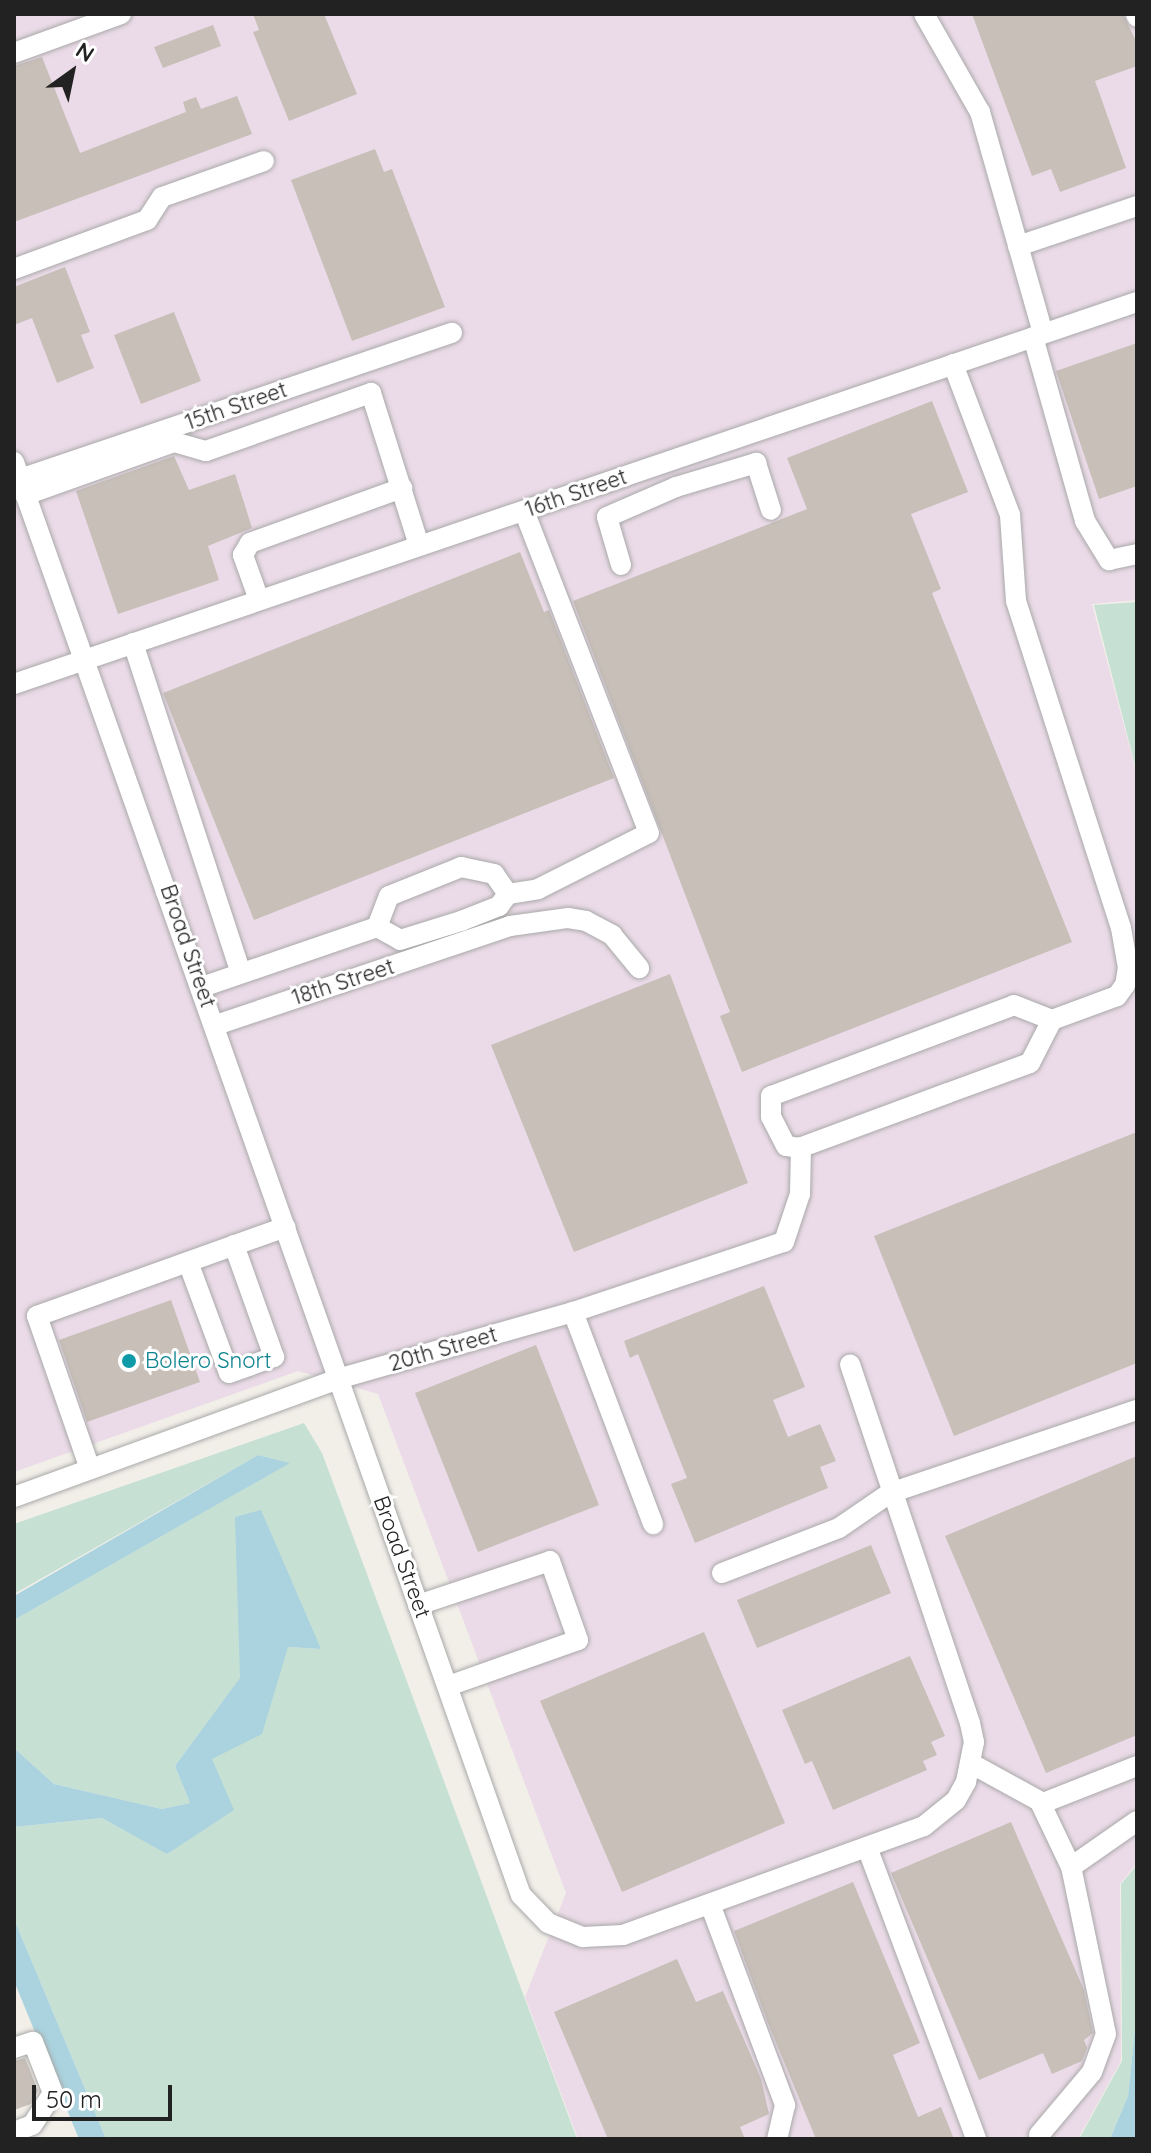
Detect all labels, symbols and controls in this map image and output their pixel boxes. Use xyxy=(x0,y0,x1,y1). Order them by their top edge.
north arrow xyxy=(32,32,112,112)
text: N xyxy=(71,36,99,68)
street label: 15th Street xyxy=(181,376,291,436)
street label: 16th Street xyxy=(522,463,630,523)
street label: Broad Street xyxy=(155,881,221,1011)
street label: 18th Street xyxy=(288,953,398,1011)
street label: 20th Street xyxy=(386,1321,500,1377)
place label: Bolero Snort xyxy=(145,1348,271,1374)
marker: Bolero Snort xyxy=(120,1352,138,1370)
street label: Broad Street xyxy=(368,1492,436,1622)
scale bar xyxy=(36,2069,176,2119)
text: 50 m xyxy=(46,2084,102,2114)

